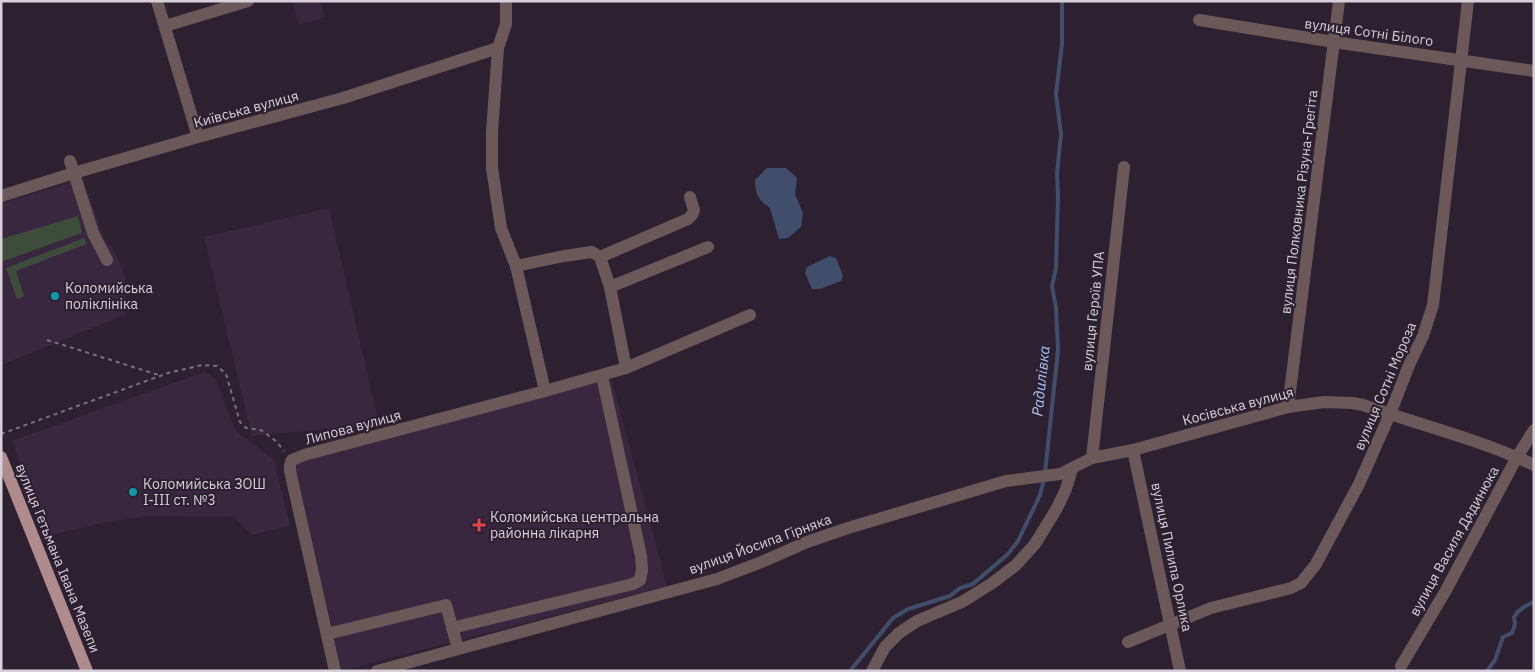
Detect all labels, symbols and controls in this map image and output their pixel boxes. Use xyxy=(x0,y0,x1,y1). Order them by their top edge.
street label: вулиця Сотні Білого xyxy=(1304,14,1435,50)
street label: Київська вулиця xyxy=(192,86,300,132)
street label: вулиця Полковника Різуна-Грегіта xyxy=(1276,88,1322,315)
street label: вулиця Героїв УПА xyxy=(1078,250,1108,372)
place label: Коломийська поліклініка xyxy=(65,279,154,313)
marker: Коломийська поліклініка xyxy=(49,290,61,302)
street label: вулиця Сотні Мороза xyxy=(1350,319,1420,453)
water label: Радилівка xyxy=(1027,344,1054,417)
street label: Косівська вулиця xyxy=(1180,383,1296,429)
street label: Липова вулиця xyxy=(303,406,403,448)
street label: вулиця Гетьмана Івана Мазепи xyxy=(12,461,104,655)
street label: вулиця Василя Дядинюка xyxy=(1405,462,1503,619)
place label: Коломийська ЗОШ І-ІІІ ст. №3 xyxy=(143,475,266,509)
street label: вулиця Пилипа Орлика xyxy=(1147,481,1197,634)
marker: Коломийська ЗОШ І-ІІІ ст. №3 xyxy=(127,486,139,498)
place label: Коломийська центральна районна лікарня xyxy=(490,508,659,542)
street label: вулиця Йосипа Гірняка xyxy=(686,509,834,578)
marker: Коломийська центральна районна лікарня xyxy=(472,518,486,532)

